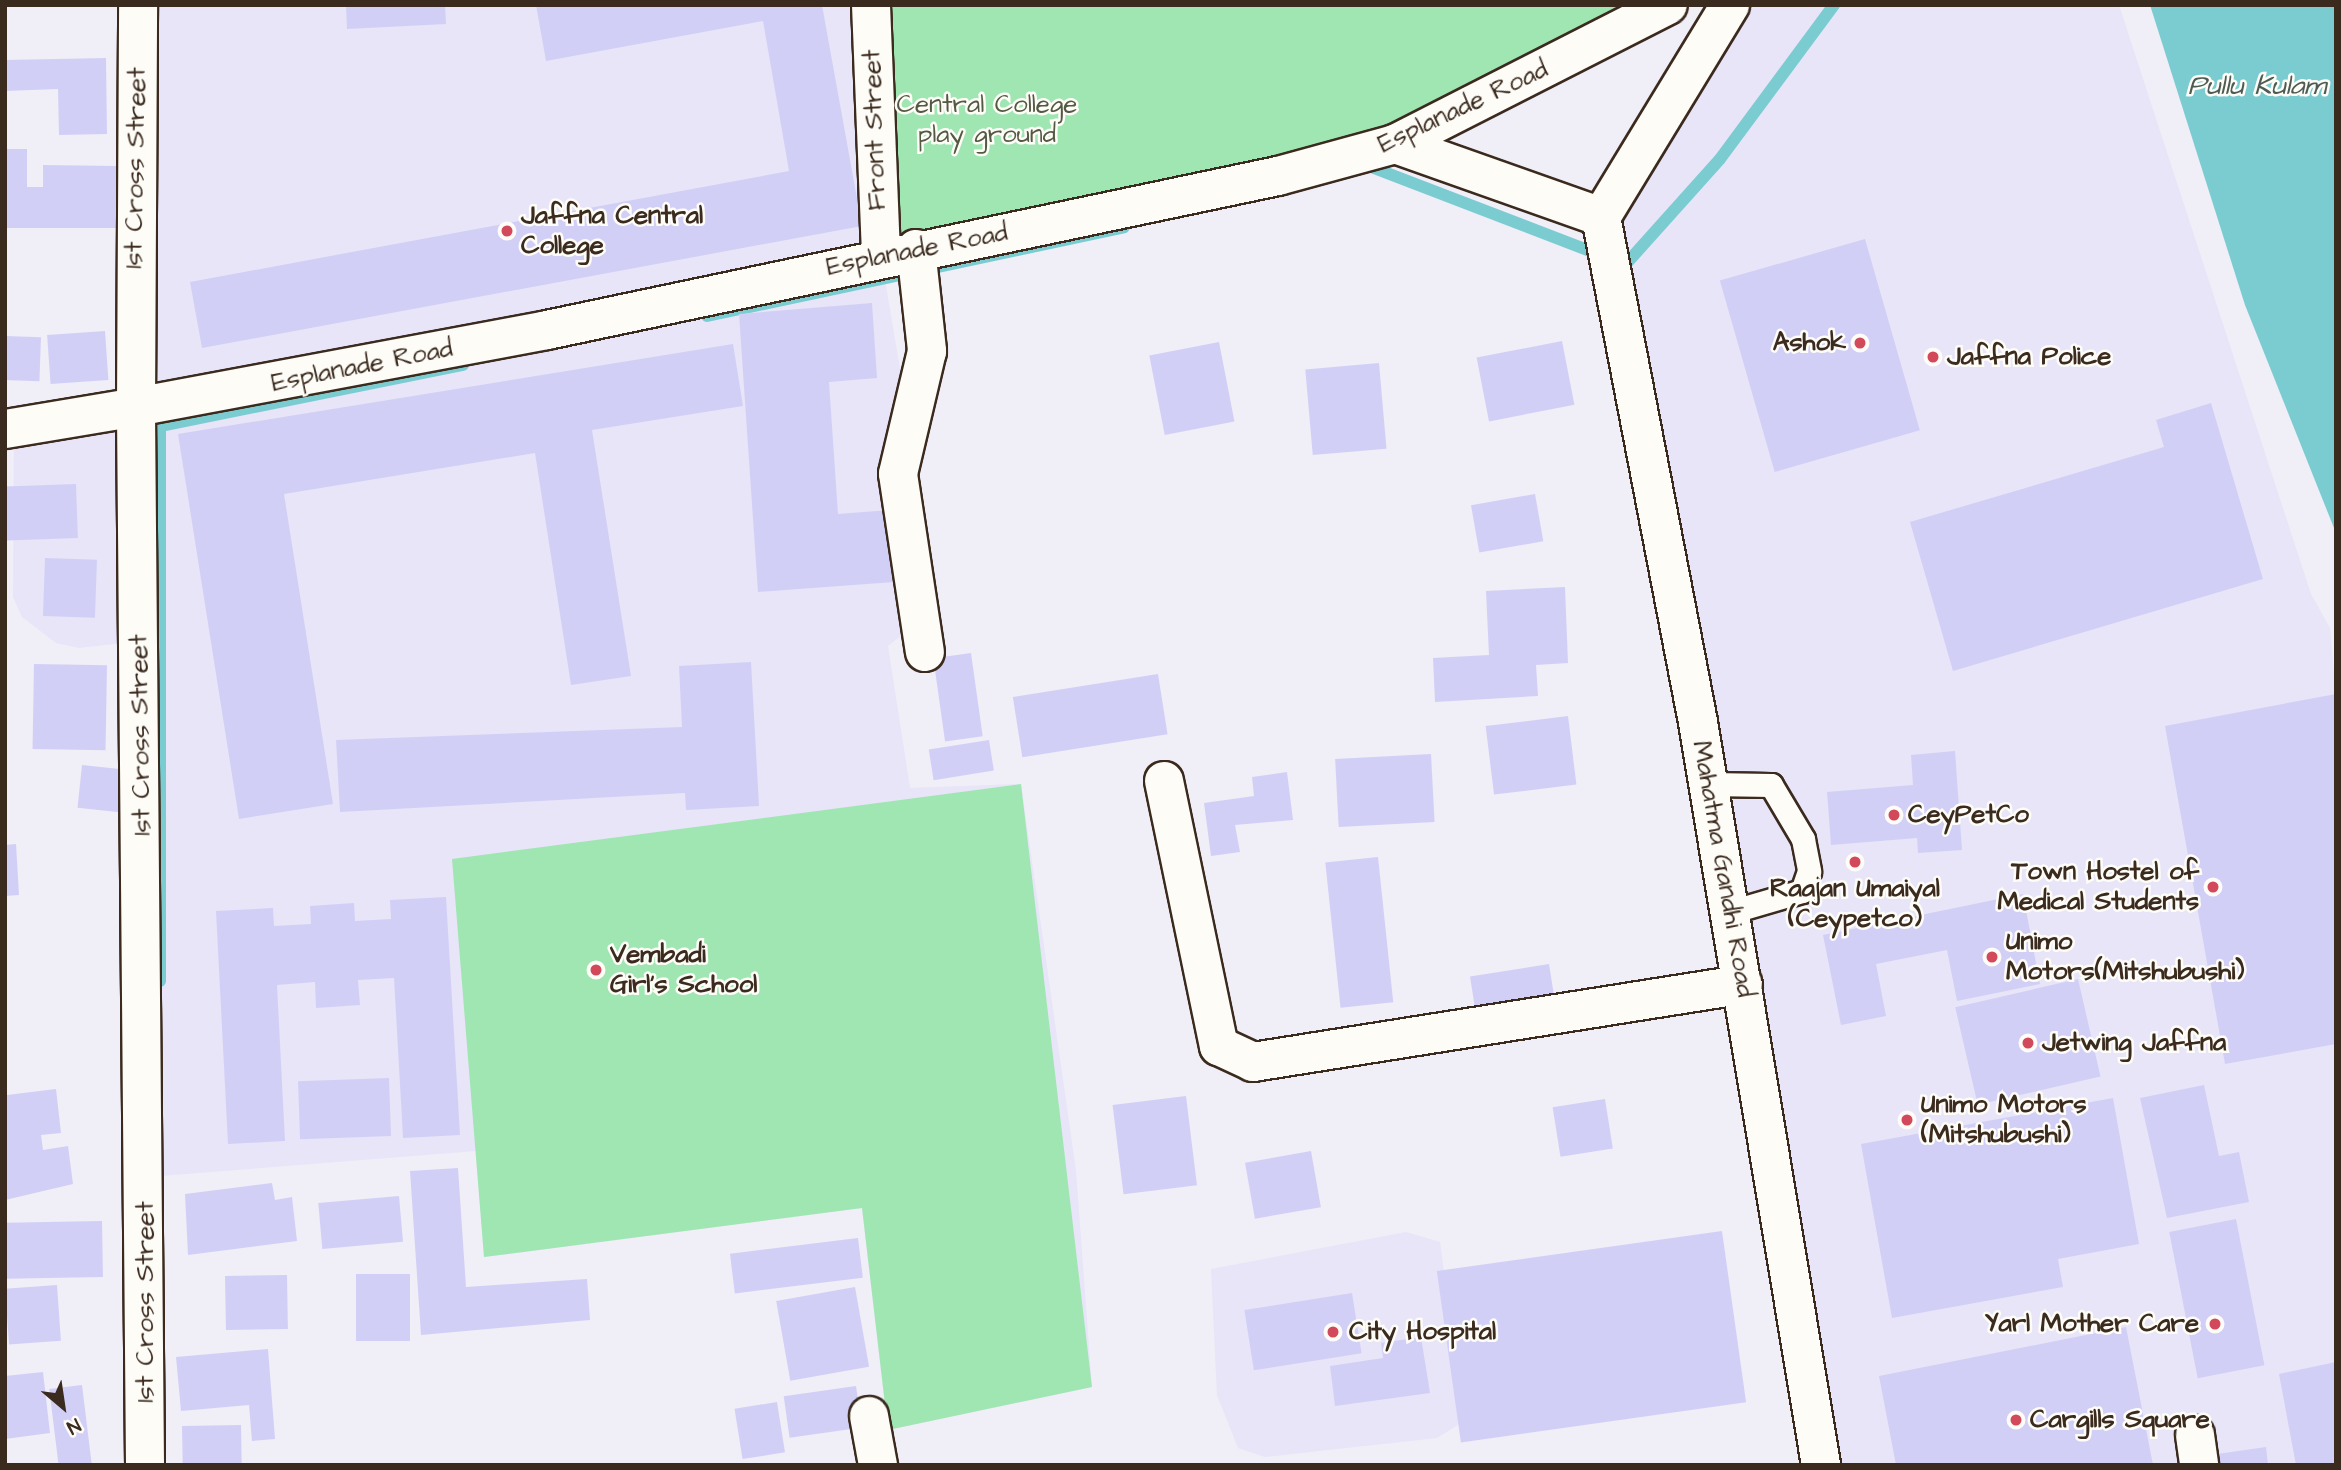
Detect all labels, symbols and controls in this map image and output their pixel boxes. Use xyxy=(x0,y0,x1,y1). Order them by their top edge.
street label: Front Street xyxy=(857,49,893,211)
street label: Esplanade Road xyxy=(1373,54,1553,160)
street label: 1st Cross Street xyxy=(119,67,153,269)
water label: Pullu Kulam xyxy=(2188,69,2326,103)
park label: Central College play ground xyxy=(897,89,1077,150)
place label: Jaffna Central College xyxy=(521,200,703,262)
street label: Esplanade Road xyxy=(824,217,1010,283)
marker: Jaffna Central College xyxy=(499,223,515,239)
place label: Ashok xyxy=(1773,327,1846,359)
street label: Esplanade Road xyxy=(269,333,455,399)
marker: Ashok xyxy=(1852,335,1868,351)
place label: Jaffna Police xyxy=(1947,341,2111,373)
marker: Jaffna Police xyxy=(1925,349,1941,365)
street label: 1st Cross Street xyxy=(124,634,158,836)
street label: Mahatma Gandhi Road xyxy=(1685,738,1761,1000)
place label: CeyPetCo xyxy=(1908,799,2029,831)
marker: CeyPetCo xyxy=(1886,807,1902,823)
marker: Raajan Umaiyal (Ceypetco) xyxy=(1847,854,1863,870)
place label: Town Hostel of Medical Students xyxy=(1998,856,2199,917)
place label: Raajan Umaiyal (Ceypetco) xyxy=(1770,873,1940,934)
marker: Town Hostel of Medical Students xyxy=(2205,879,2221,895)
place label: Unimo Motors(Mitshubushi) xyxy=(2006,926,2244,988)
place label: Vembadi Girl's School xyxy=(610,939,757,1000)
marker: Unimo Motors(Mitshubushi) xyxy=(1984,949,2000,965)
marker: Vembadi Girl's School xyxy=(588,962,604,978)
place label: Jetwing Jaffna xyxy=(2042,1027,2226,1059)
marker: Jetwing Jaffna xyxy=(2020,1035,2036,1051)
place label: Unimo Motors (Mitshubushi) xyxy=(1921,1089,2086,1150)
marker: Unimo Motors (Mitshubushi) xyxy=(1899,1112,1915,1128)
street label: 1st Cross Street xyxy=(130,1201,162,1403)
place label: Yarl Mother Care xyxy=(1985,1308,2199,1340)
marker: Yarl Mother Care xyxy=(2205,1314,2225,1334)
place label: City Hospital xyxy=(1349,1316,1496,1348)
marker: City Hospital xyxy=(1323,1322,1343,1342)
north arrow xyxy=(28,1372,98,1442)
place label: Cargills Square xyxy=(2030,1404,2210,1436)
text: N xyxy=(62,1411,85,1440)
marker: Cargills Square xyxy=(2008,1412,2024,1428)

